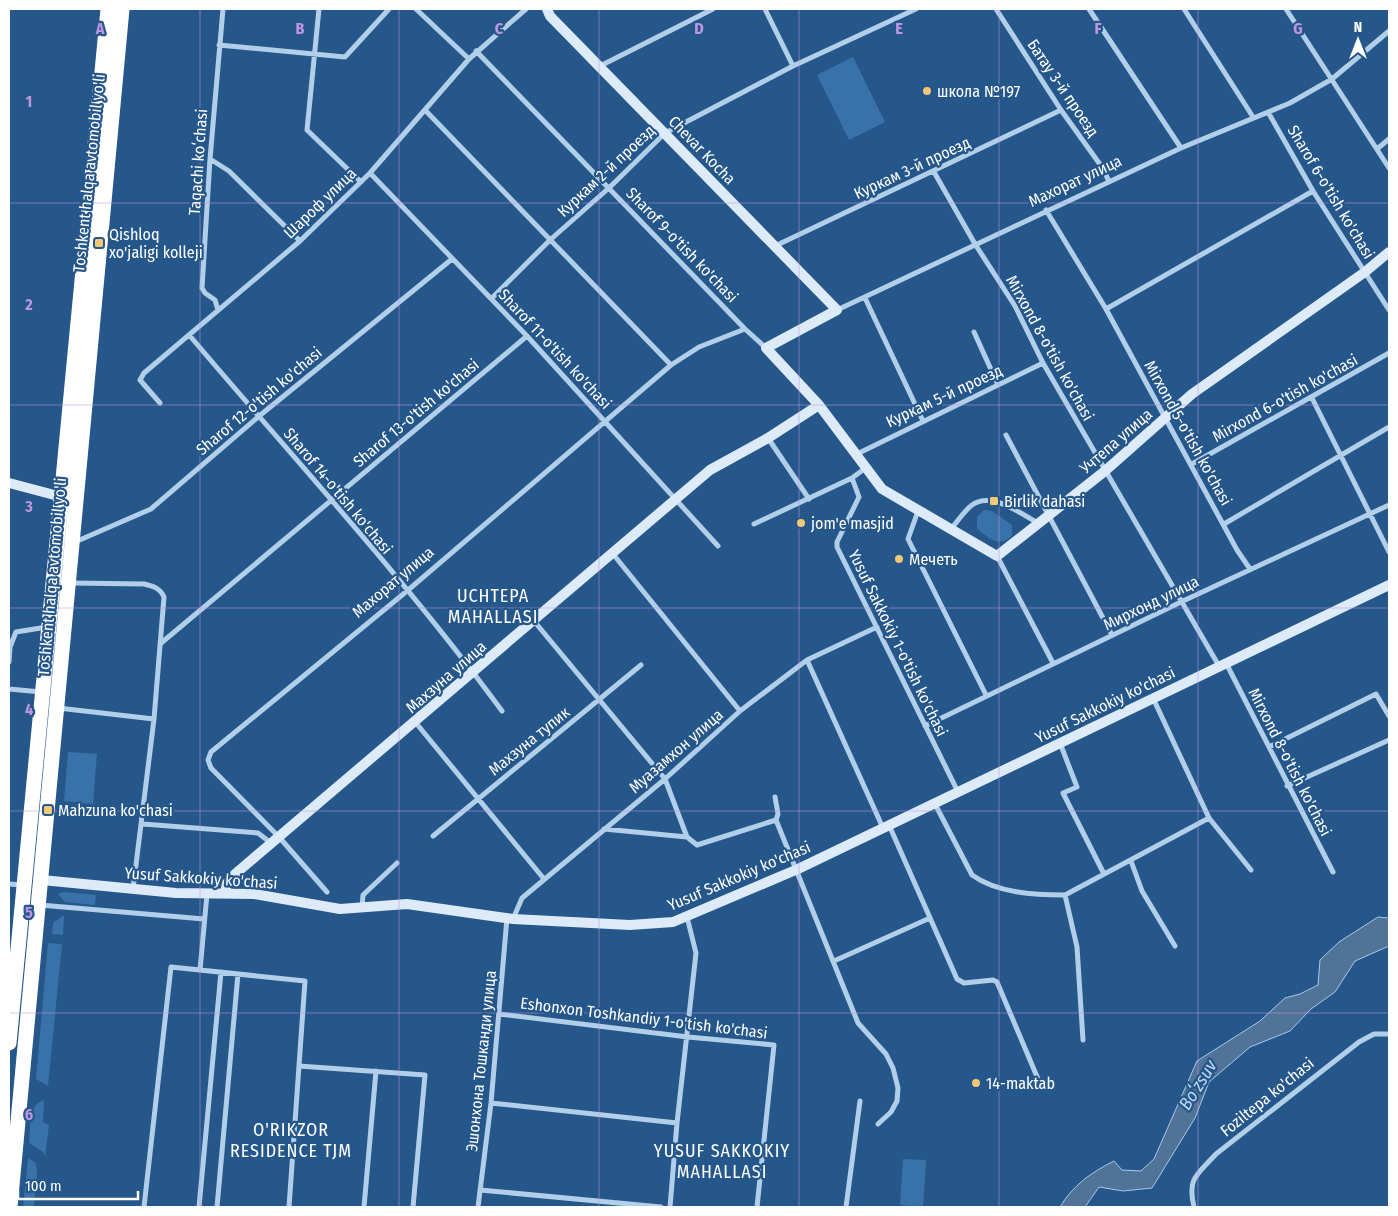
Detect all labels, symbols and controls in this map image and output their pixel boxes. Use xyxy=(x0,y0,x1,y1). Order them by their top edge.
north arrow xyxy=(1333,15,1383,65)
text: A xyxy=(95,19,105,38)
text: B xyxy=(296,19,305,38)
text: C xyxy=(495,19,504,38)
text: D xyxy=(694,19,704,38)
text: E xyxy=(895,19,903,38)
text: F xyxy=(1094,19,1102,38)
text: G xyxy=(1293,19,1303,38)
text: N xyxy=(1354,19,1362,36)
street label: Батау 3-й проезд xyxy=(1023,36,1103,140)
street label: Toshkent halqa avtomobil yo'li xyxy=(69,73,109,273)
place label: школа №197 xyxy=(937,82,1021,101)
marker: школа №197 xyxy=(921,85,933,97)
text: 1 xyxy=(26,92,32,111)
street label: Taqachi koʻchasi xyxy=(185,108,211,216)
street label: Chevar Kocha xyxy=(665,112,740,188)
street label: Куркам 2-й проезд xyxy=(553,121,659,221)
street label: Sharof 6-o'tish ko'chasi xyxy=(1284,122,1378,262)
street label: Куркам 3-й проезд xyxy=(851,133,973,203)
street label: Махорат улица xyxy=(1025,151,1125,211)
street label: Шароф улица xyxy=(280,164,360,242)
street label: Sharof 9-o'tish ko'chasi xyxy=(622,184,742,306)
place label: Qishloq xo'jaligi kolleji xyxy=(109,225,203,262)
marker: Qishloq xo'jaligi kolleji xyxy=(93,237,105,249)
street label: Mirxond 8-o'tish ko'chasi xyxy=(1002,272,1098,424)
street label: Sharof 11-o'tish ko'chasi xyxy=(495,285,615,413)
text: 2 xyxy=(24,295,33,314)
street label: Sharof 12-o'tish ko'chasi xyxy=(192,343,326,459)
street label: Mirxond 6-o'tish ko'chasi xyxy=(1209,350,1361,446)
street label: Sharof 13-o'tish ko'chasi xyxy=(349,355,483,471)
street label: Mirxond 5-o'tish ko'chasi xyxy=(1140,357,1236,509)
street label: Куркам 5-й проезд xyxy=(883,361,1005,431)
street label: Учтепа улица xyxy=(1075,404,1156,478)
street label: Sharof 14-o'tish ko'chasi xyxy=(280,424,396,558)
street label: Toshkent halqa avtomobil yo'li xyxy=(34,477,70,677)
place label: Birlik dahasi xyxy=(1004,492,1085,511)
marker: Birlik dahasi xyxy=(988,495,1000,507)
text: 3 xyxy=(24,497,33,516)
place label: jom'e masjid xyxy=(810,514,894,533)
marker: jom'e masjid xyxy=(795,517,807,529)
street label: Махорат улица xyxy=(348,542,438,622)
street label: Yusuf Sakkokiy 1-o'tish ko'chasi xyxy=(844,547,952,739)
place label: Мечеть xyxy=(909,550,958,569)
marker: Мечеть xyxy=(893,553,905,565)
street label: Мирхонд улица xyxy=(1100,572,1202,634)
district label: UCHTEPA MAHALLASI xyxy=(448,585,538,628)
street label: Махзуна улица xyxy=(402,637,490,717)
street label: Yusuf Sakkokiy ko'chasi xyxy=(1032,663,1178,747)
street label: Mirxond 8-o'tish ko'chasi xyxy=(1244,685,1336,839)
text: 4 xyxy=(25,700,33,719)
street label: Махзуна тупик xyxy=(485,702,574,779)
street label: Муазамхон улица xyxy=(625,705,727,797)
place label: Mahzuna ko'chasi xyxy=(58,801,173,820)
marker: Mahzuna ko'chasi xyxy=(42,804,54,816)
street label: Yusuf Sakkokiy ko'chasi xyxy=(665,837,813,915)
street label: Yusuf Sakkokiy ko'chasi xyxy=(124,863,278,893)
text: 5 xyxy=(25,903,33,922)
street label: Эшонхона Тошканди улица xyxy=(462,969,500,1153)
street label: Eshonxon Toshkandiy 1-o'tish ko'chasi xyxy=(519,993,769,1043)
street label: Foziltepa ko'chasi xyxy=(1216,1054,1318,1140)
water label: Boʻzsuv xyxy=(1174,1055,1222,1114)
place label: 14-maktab xyxy=(986,1074,1055,1093)
marker: 14-maktab xyxy=(970,1077,982,1089)
text: 6 xyxy=(25,1105,33,1124)
district label: O'RIKZOR RESIDENCE TJM xyxy=(230,1119,352,1162)
district label: YUSUF SAKKOKIY MAHALLASI xyxy=(654,1140,790,1183)
scale bar xyxy=(18,1168,138,1200)
text: 100 m xyxy=(25,1177,62,1195)

